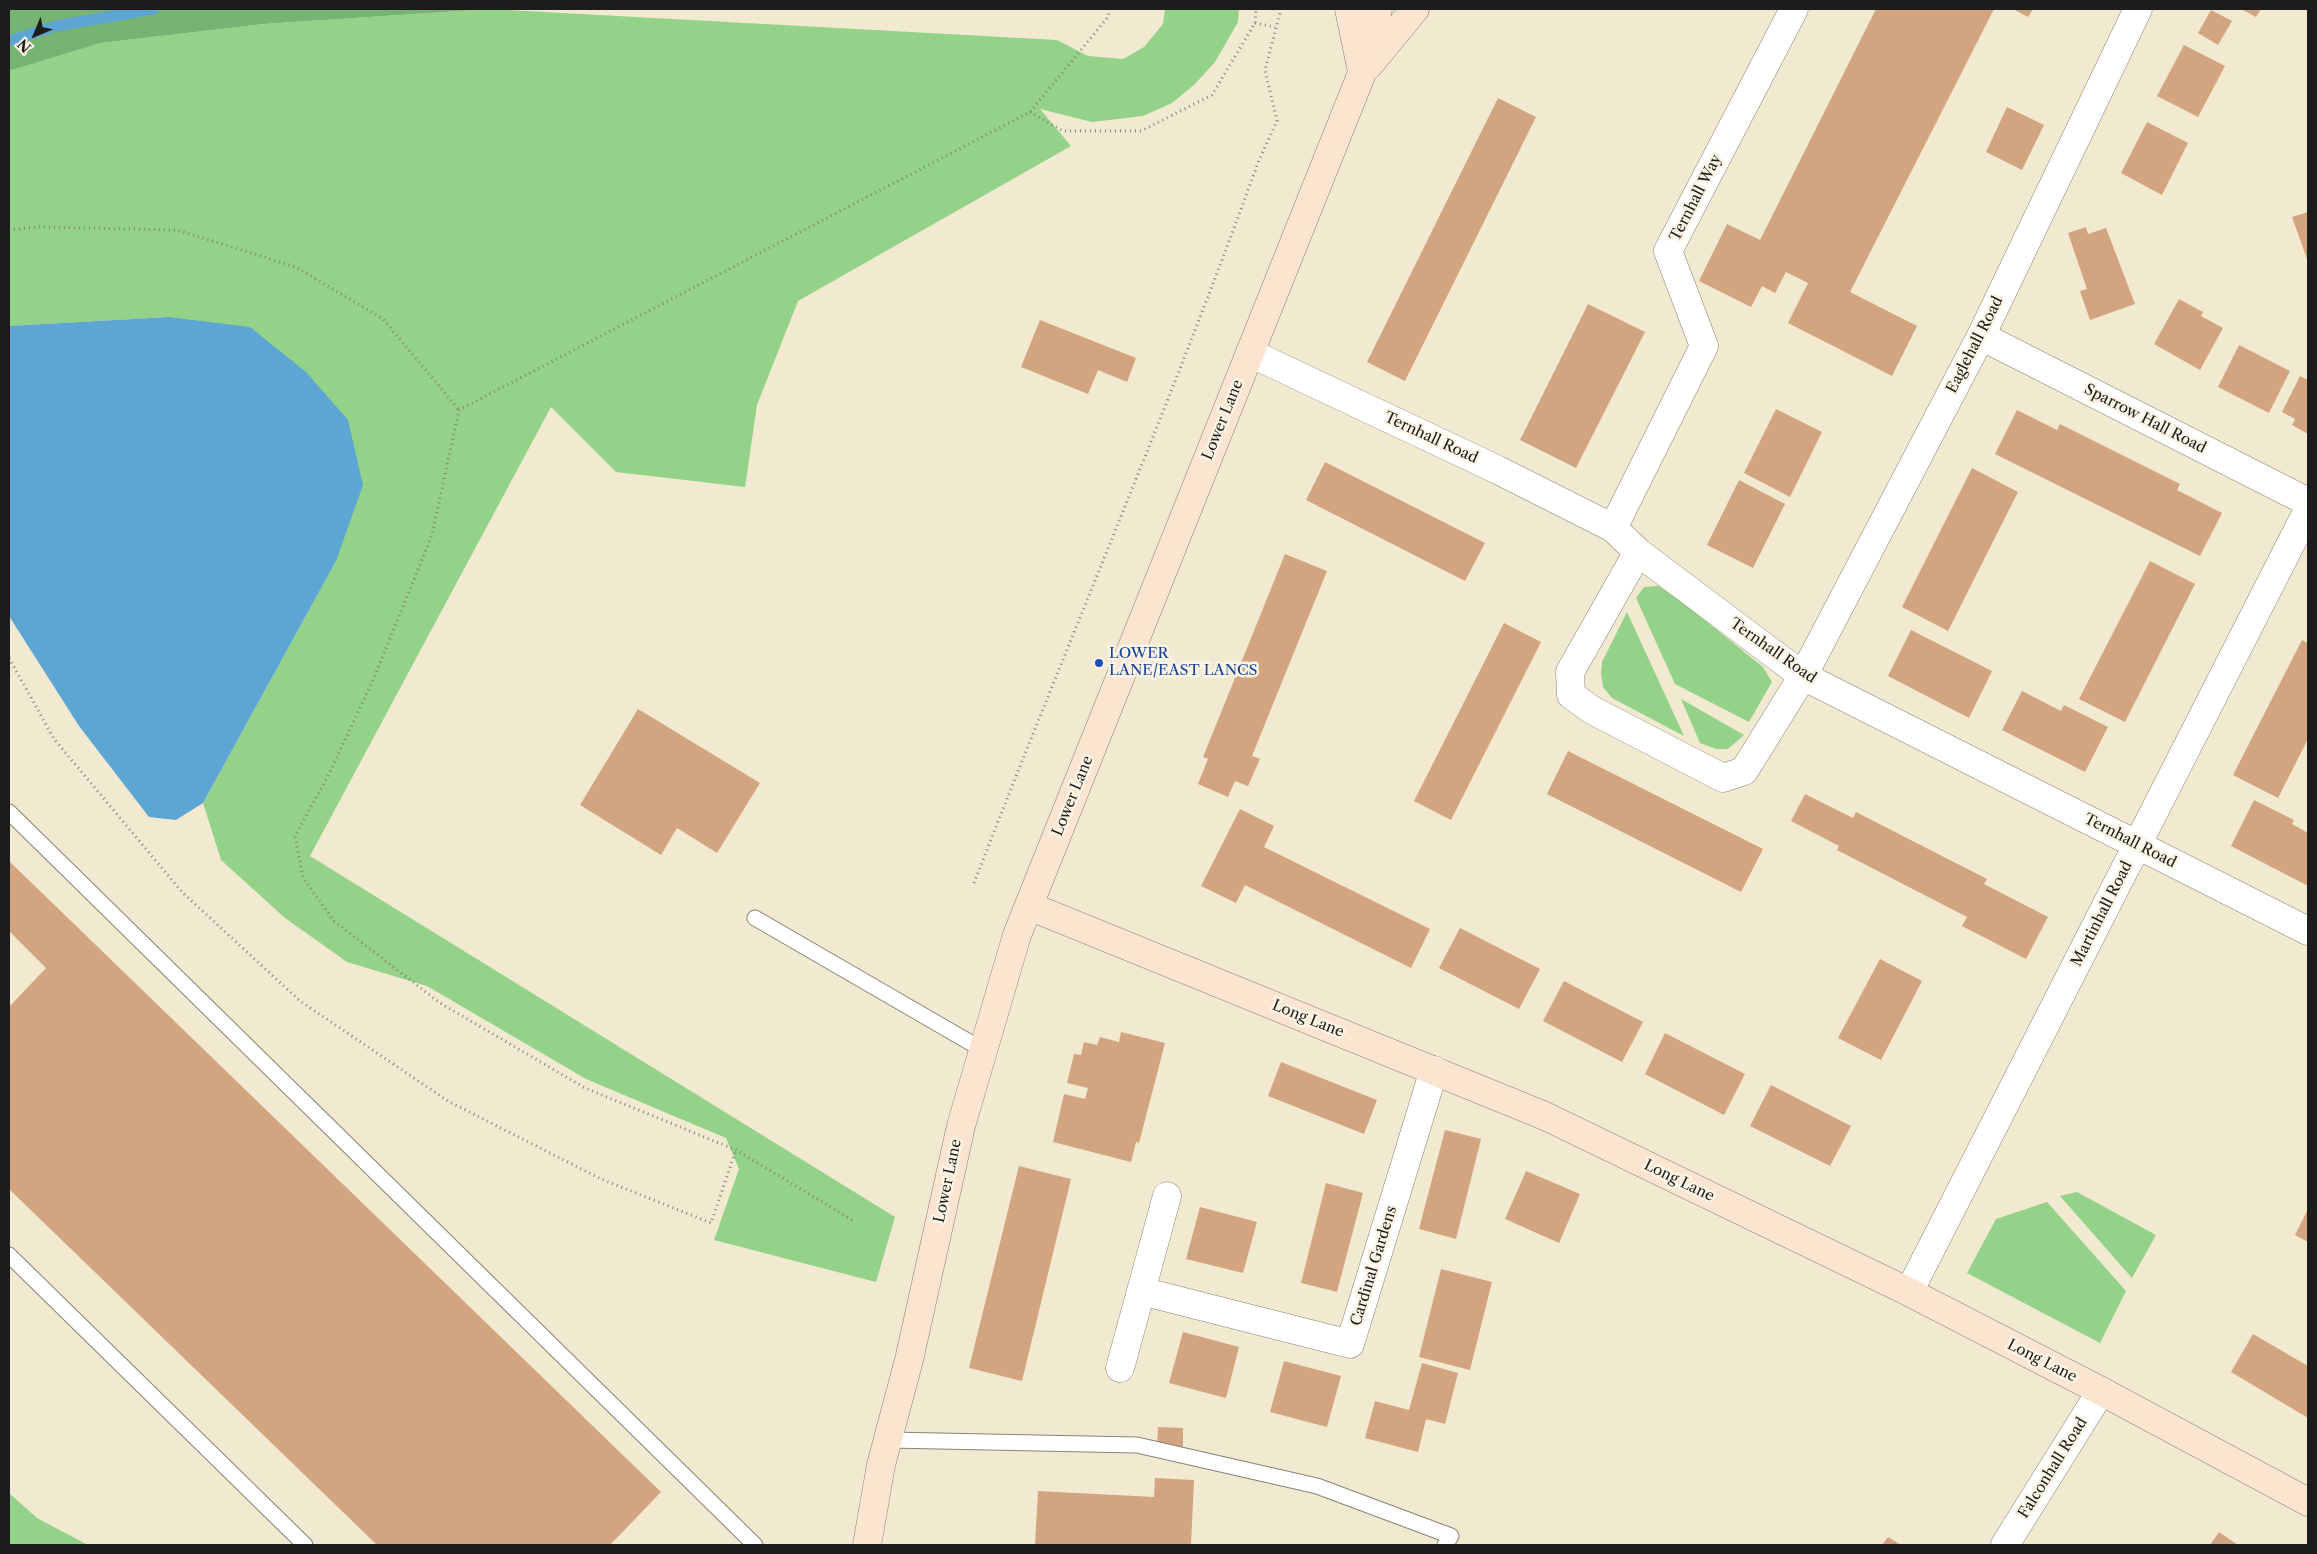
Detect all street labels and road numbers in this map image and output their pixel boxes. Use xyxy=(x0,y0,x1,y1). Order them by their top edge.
street label: Ternhall Way xyxy=(1666,152,1726,244)
street label: Eaglehall Road xyxy=(1943,294,2007,396)
street label: Lower Lane xyxy=(1199,377,1247,463)
street label: Sparrow Hall Road xyxy=(2081,380,2209,458)
street label: Ternhall Road xyxy=(1381,408,1481,468)
street label: Ternhall Road xyxy=(1726,615,1820,687)
street label: Lower Lane xyxy=(1049,753,1097,839)
street label: Ternhall Road xyxy=(2081,810,2179,872)
street label: Martinhall Road xyxy=(2068,858,2136,970)
street label: Long Lane xyxy=(1269,996,1347,1042)
street label: Lower Lane xyxy=(930,1138,966,1224)
street label: Long Lane xyxy=(1641,1156,1717,1206)
street label: Cardinal Gardens xyxy=(1347,1204,1401,1328)
street label: Long Lane xyxy=(2004,1336,2080,1386)
street label: Falconhall Road xyxy=(2015,1414,2091,1522)

